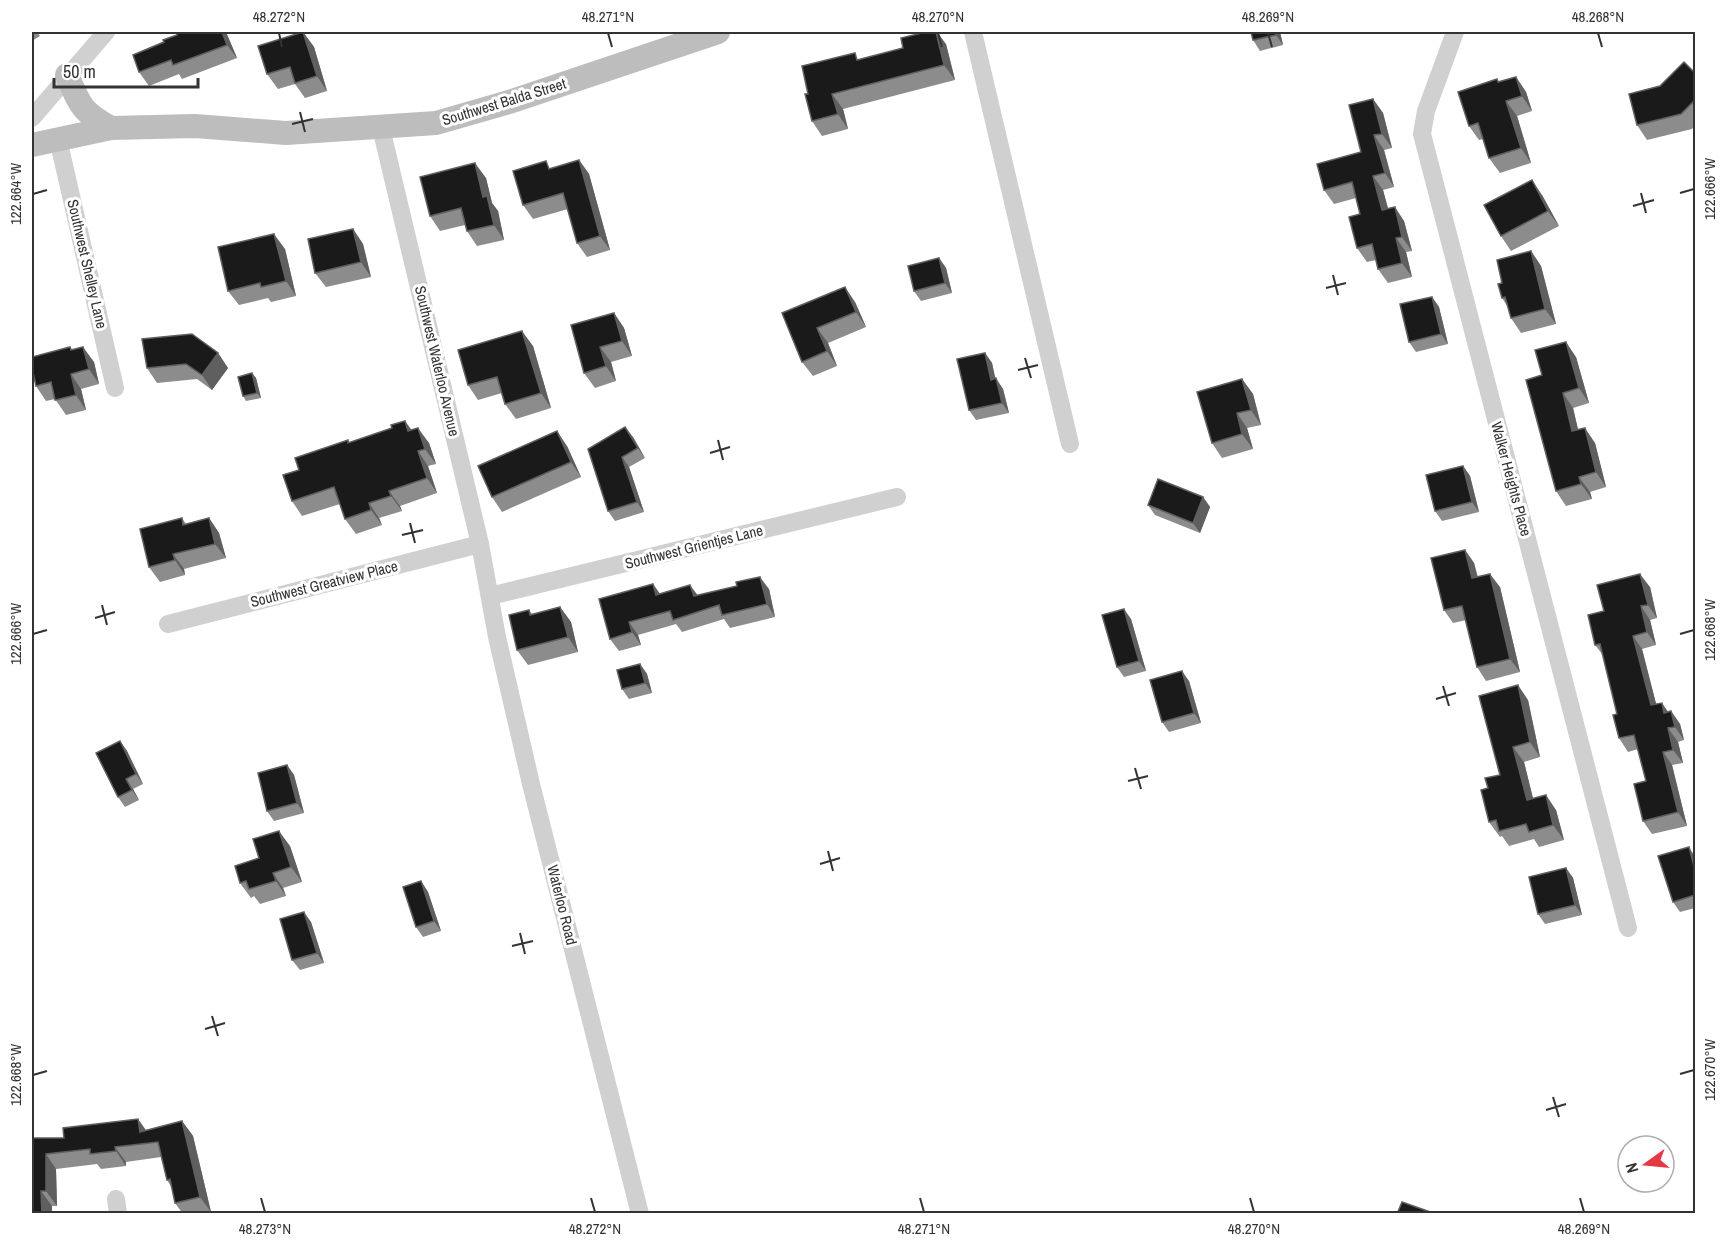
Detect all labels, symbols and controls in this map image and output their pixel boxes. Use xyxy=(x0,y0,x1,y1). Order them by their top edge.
text: 48.272°N xyxy=(253,6,305,27)
text: 48.271°N xyxy=(582,6,634,27)
text: 48.270°N xyxy=(912,6,964,27)
text: 48.269°N xyxy=(1242,6,1294,27)
text: 48.268°N xyxy=(1572,6,1624,27)
scale bar xyxy=(54,51,198,89)
text: 50 m xyxy=(63,59,96,84)
street label: Southwest Balda Street xyxy=(439,73,569,130)
text: 122.666°W xyxy=(1699,158,1720,220)
text: 122.664°W xyxy=(5,163,26,225)
street label: Southwest Shelley Lane xyxy=(62,197,113,331)
street label: Southwest Waterloo Avenue xyxy=(410,284,465,438)
street label: Walker Heights Place xyxy=(1486,419,1537,539)
street label: Southwest Grientjes Lane xyxy=(623,519,765,574)
street label: Southwest Greatview Place xyxy=(248,555,400,612)
text: 122.668°W xyxy=(1699,599,1720,661)
text: 122.666°W xyxy=(5,603,26,665)
street label: Waterloo Road xyxy=(542,863,583,947)
text: 122.670°W xyxy=(1699,1039,1720,1101)
text: 122.668°W xyxy=(5,1044,26,1106)
north arrow xyxy=(1616,1134,1676,1194)
text: N xyxy=(1620,1160,1643,1175)
text: 48.273°N xyxy=(239,1218,291,1239)
text: 48.272°N xyxy=(569,1218,621,1239)
text: 48.271°N xyxy=(898,1218,950,1239)
text: 48.270°N xyxy=(1228,1218,1280,1239)
text: 48.269°N xyxy=(1558,1218,1610,1239)

